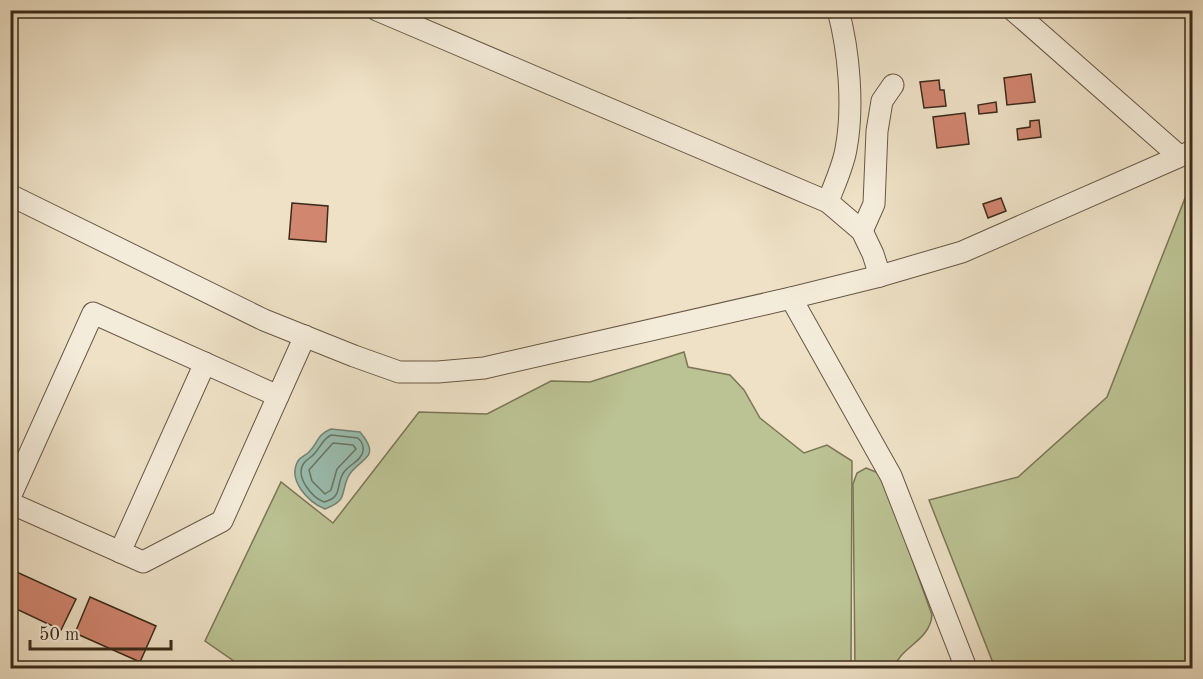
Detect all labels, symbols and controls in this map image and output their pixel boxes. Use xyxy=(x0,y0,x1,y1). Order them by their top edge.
scale bar xyxy=(30,613,171,651)
text: 50 m xyxy=(39,626,79,644)

